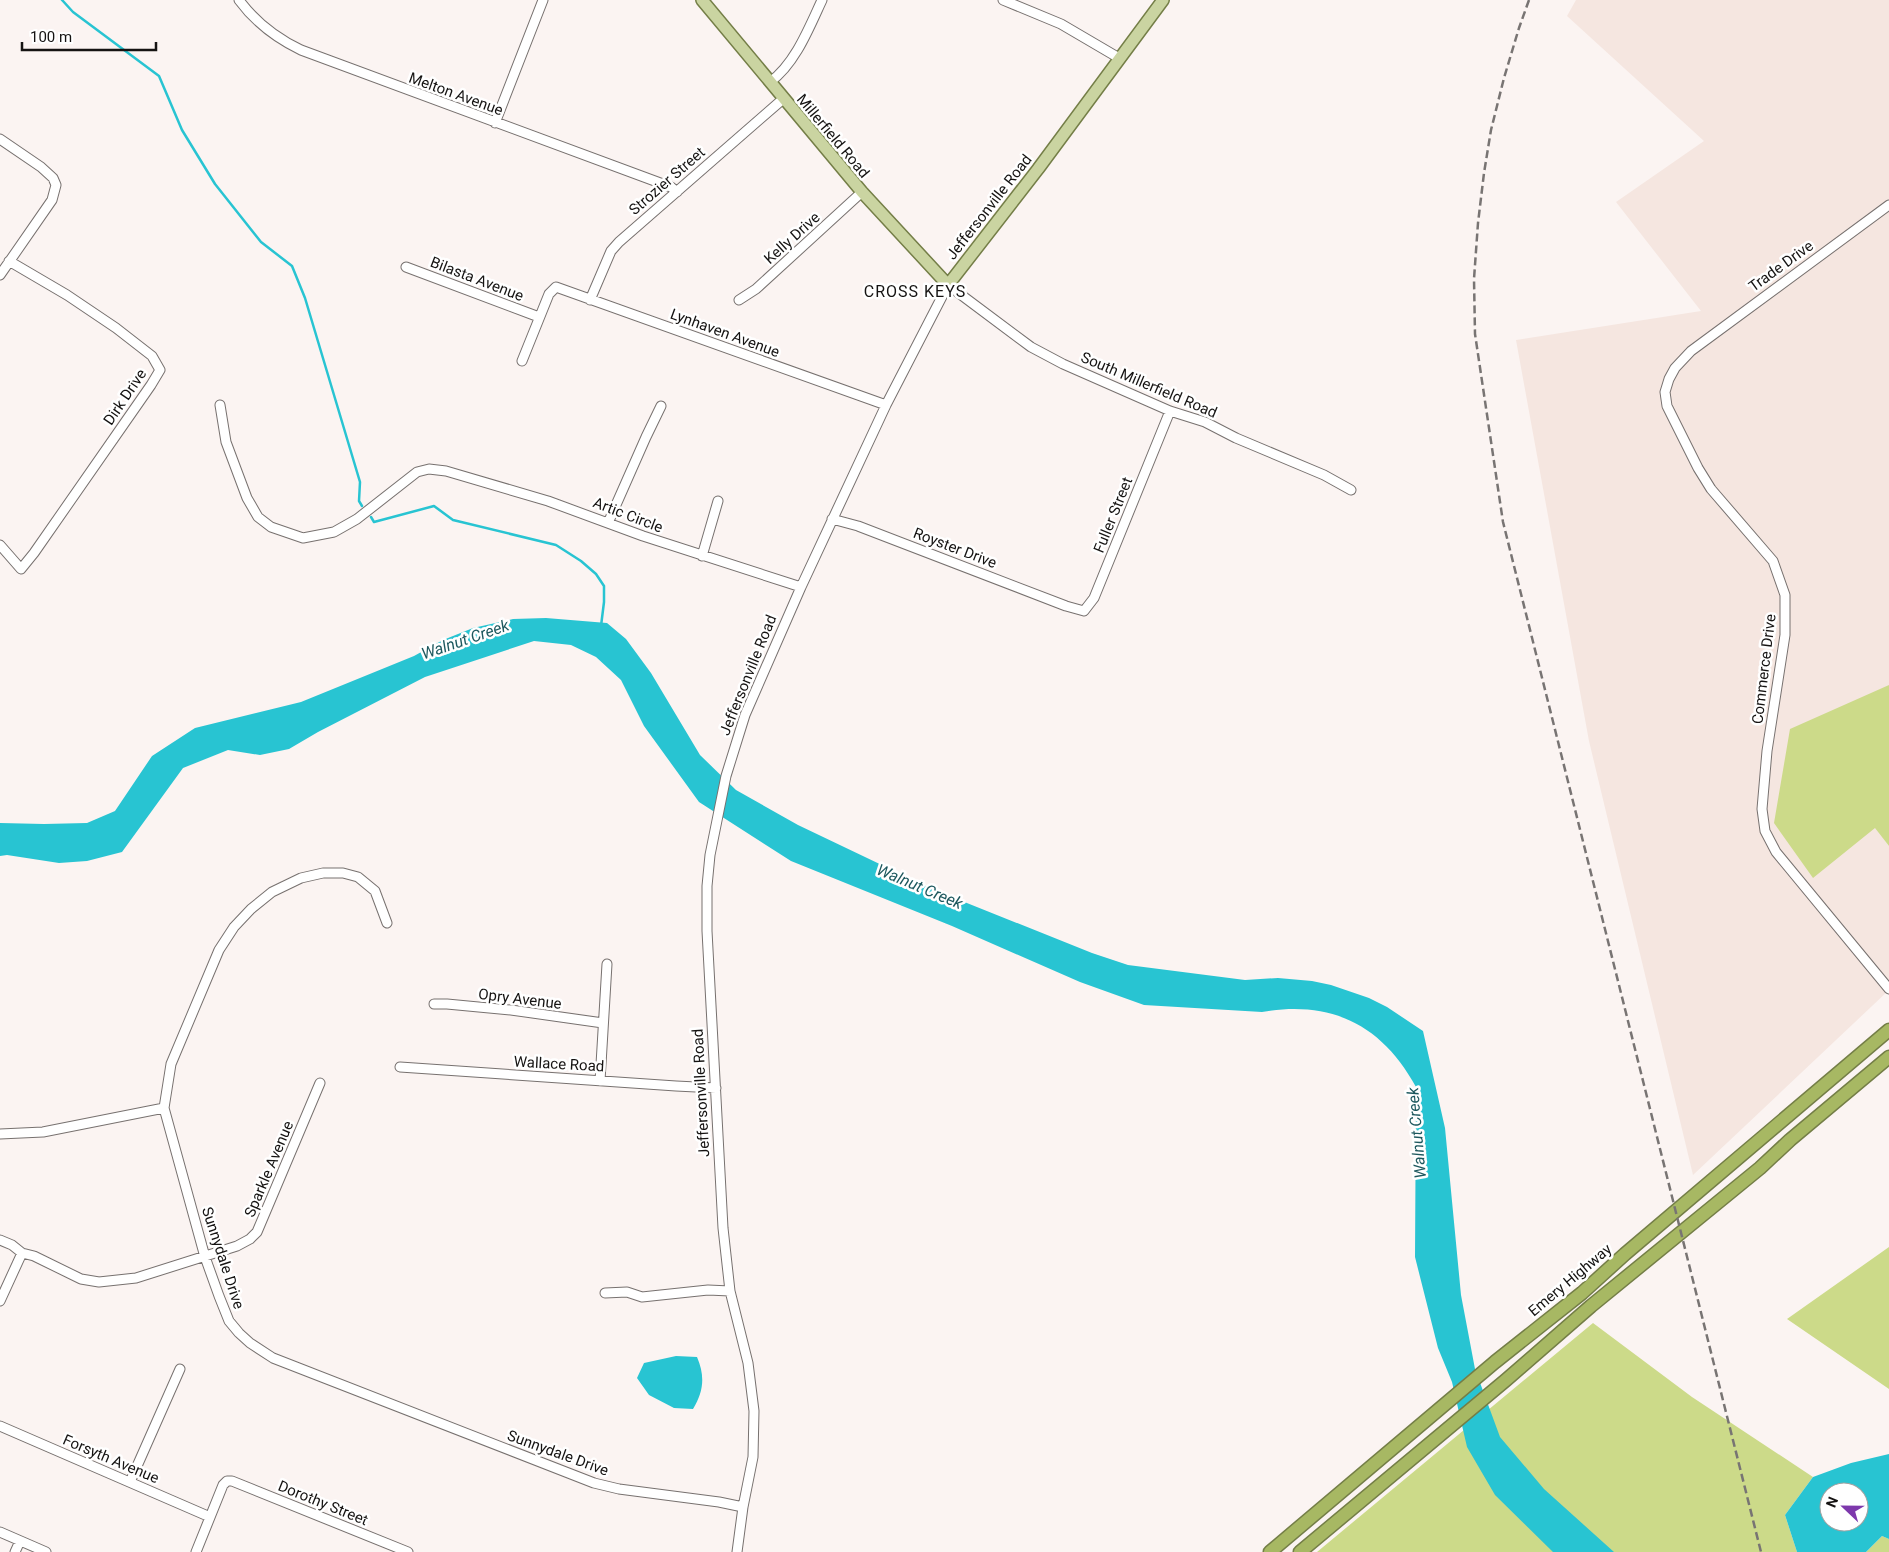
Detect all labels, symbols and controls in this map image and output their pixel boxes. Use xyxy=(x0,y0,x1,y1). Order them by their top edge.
scale bar xyxy=(22,20,156,52)
text: 100 m xyxy=(30,28,72,46)
street label: Melton Avenue xyxy=(406,69,506,119)
street label: Millerfield Road xyxy=(793,91,873,181)
street label: Strozier Street xyxy=(625,143,709,219)
street label: Jeffersonville Road xyxy=(942,151,1036,263)
street label: Kelly Drive xyxy=(760,208,824,268)
street label: Trade Drive xyxy=(1745,237,1817,295)
street label: Bilasta Avenue xyxy=(428,253,526,305)
district label: CROSS KEYS xyxy=(864,282,966,301)
street label: Lynhaven Avenue xyxy=(668,305,782,361)
street label: South Millerfield Road xyxy=(1078,348,1220,422)
street label: Dirk Drive xyxy=(100,366,150,428)
street label: Fuller Street xyxy=(1090,474,1136,555)
street label: Artic Circle xyxy=(591,493,665,537)
street label: Royster Drive xyxy=(911,524,999,572)
street label: Jeffersonville Road xyxy=(716,612,780,738)
street label: Commerce Drive xyxy=(1748,613,1780,725)
water label: Walnut Creek xyxy=(419,615,513,663)
water label: Walnut Creek xyxy=(874,860,967,914)
street label: Opry Avenue xyxy=(477,985,563,1013)
street label: Jeffersonville Road xyxy=(689,1028,713,1158)
street label: Wallace Road xyxy=(513,1053,605,1075)
water label: Walnut Creek xyxy=(1403,1085,1430,1179)
street label: Sparkle Avenue xyxy=(241,1118,297,1220)
street label: Sunnydale Drive xyxy=(198,1205,248,1311)
street label: Emery Highway xyxy=(1525,1240,1615,1320)
street label: Sunnydale Drive xyxy=(505,1426,611,1480)
street label: Forsyth Avenue xyxy=(60,1431,162,1487)
street label: Dorothy Street xyxy=(275,1477,371,1529)
north arrow xyxy=(1819,1482,1869,1532)
text: N xyxy=(1823,1495,1841,1510)

